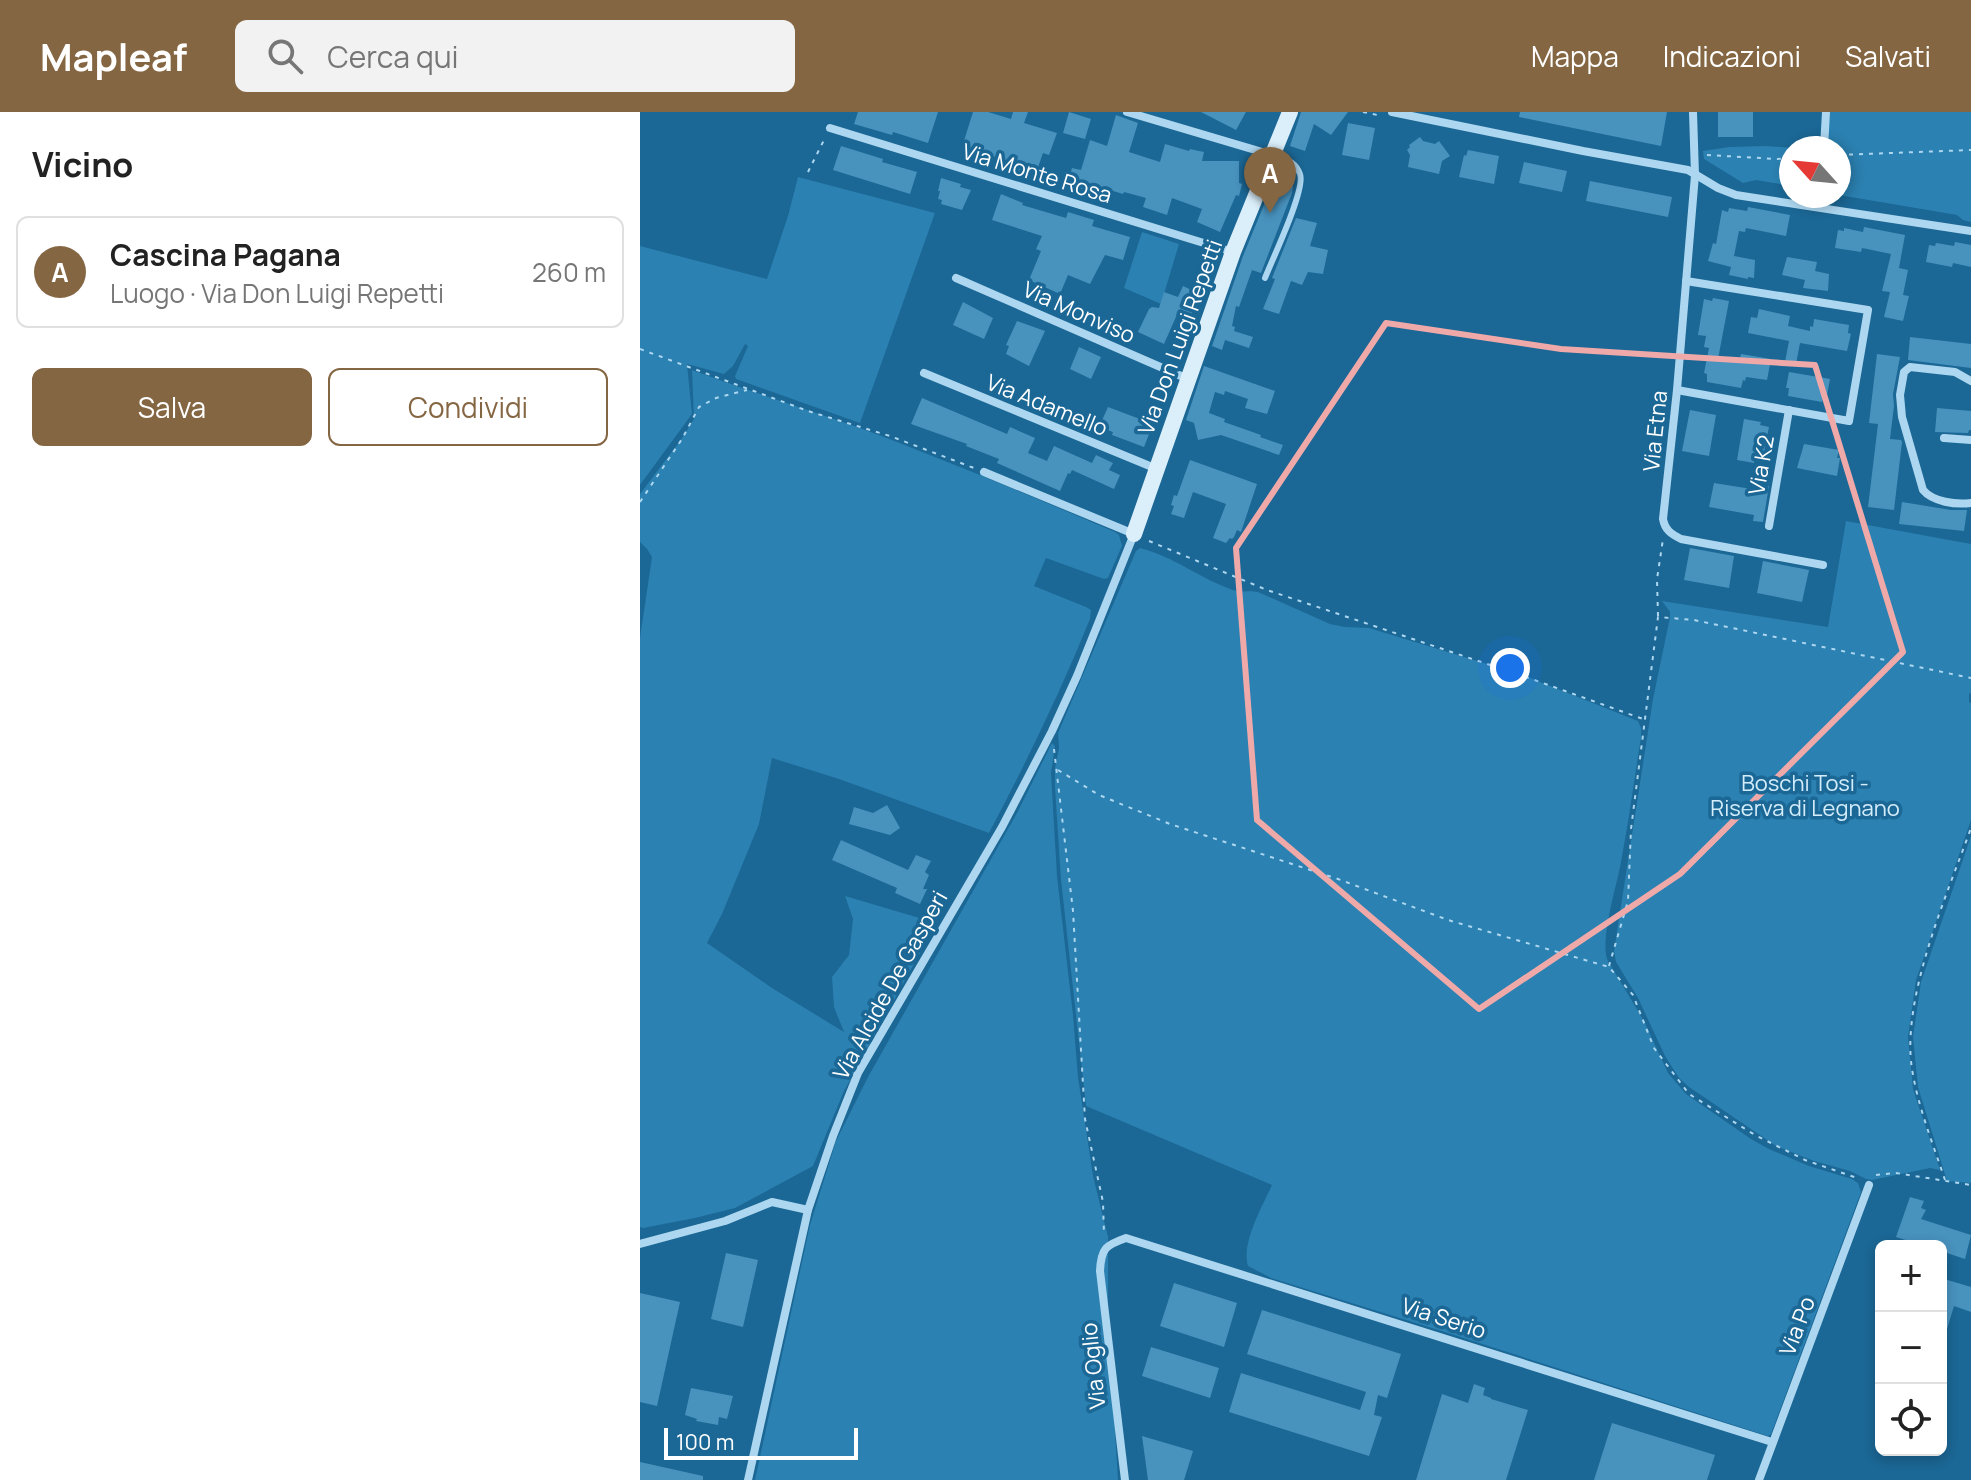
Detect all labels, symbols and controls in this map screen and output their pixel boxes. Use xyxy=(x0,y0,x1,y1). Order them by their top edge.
search box xyxy=(235,20,795,92)
text: Mapleaf xyxy=(40,30,187,82)
icon: search xyxy=(263,34,307,78)
text: Cerca qui xyxy=(327,36,459,77)
text: Mappa xyxy=(1531,37,1619,75)
text: Indicazioni xyxy=(1663,37,1801,75)
text: Salvati xyxy=(1845,37,1931,75)
street label: Via Monte Rosa xyxy=(958,136,1116,210)
north arrow xyxy=(1779,136,1851,208)
text: Vicino xyxy=(32,141,133,187)
pin: A xyxy=(1244,147,1296,213)
text: Cascina Pagana xyxy=(110,234,341,275)
street label: Via Don Luigi Repetti xyxy=(1131,235,1229,439)
text: A xyxy=(51,254,69,290)
text: 260 m xyxy=(532,254,606,290)
street label: Via Monviso xyxy=(1018,274,1140,350)
text: Luogo · Via Don Luigi Repetti xyxy=(110,275,444,311)
street label: Via Adamello xyxy=(982,367,1112,443)
button: Salva xyxy=(32,368,312,446)
button: Condividi xyxy=(328,368,608,446)
street label: Via Etna xyxy=(1636,389,1674,473)
street label: Via K2 xyxy=(1741,433,1781,497)
your location xyxy=(1490,648,1530,688)
park label: Boschi Tosi - Riserva di Legnano xyxy=(1710,768,1900,823)
street label: Via Alcide De Gasperi xyxy=(826,885,954,1085)
map controls xyxy=(1875,1240,1947,1456)
button: + xyxy=(1875,1240,1947,1312)
street label: Via Serio xyxy=(1398,1290,1490,1346)
street label: Via Po xyxy=(1772,1292,1822,1360)
button: − xyxy=(1875,1312,1947,1384)
street label: Via Oglio xyxy=(1074,1321,1112,1411)
button: locate xyxy=(1875,1384,1947,1456)
scale bar xyxy=(664,1424,858,1460)
text: 100 m xyxy=(676,1427,734,1457)

